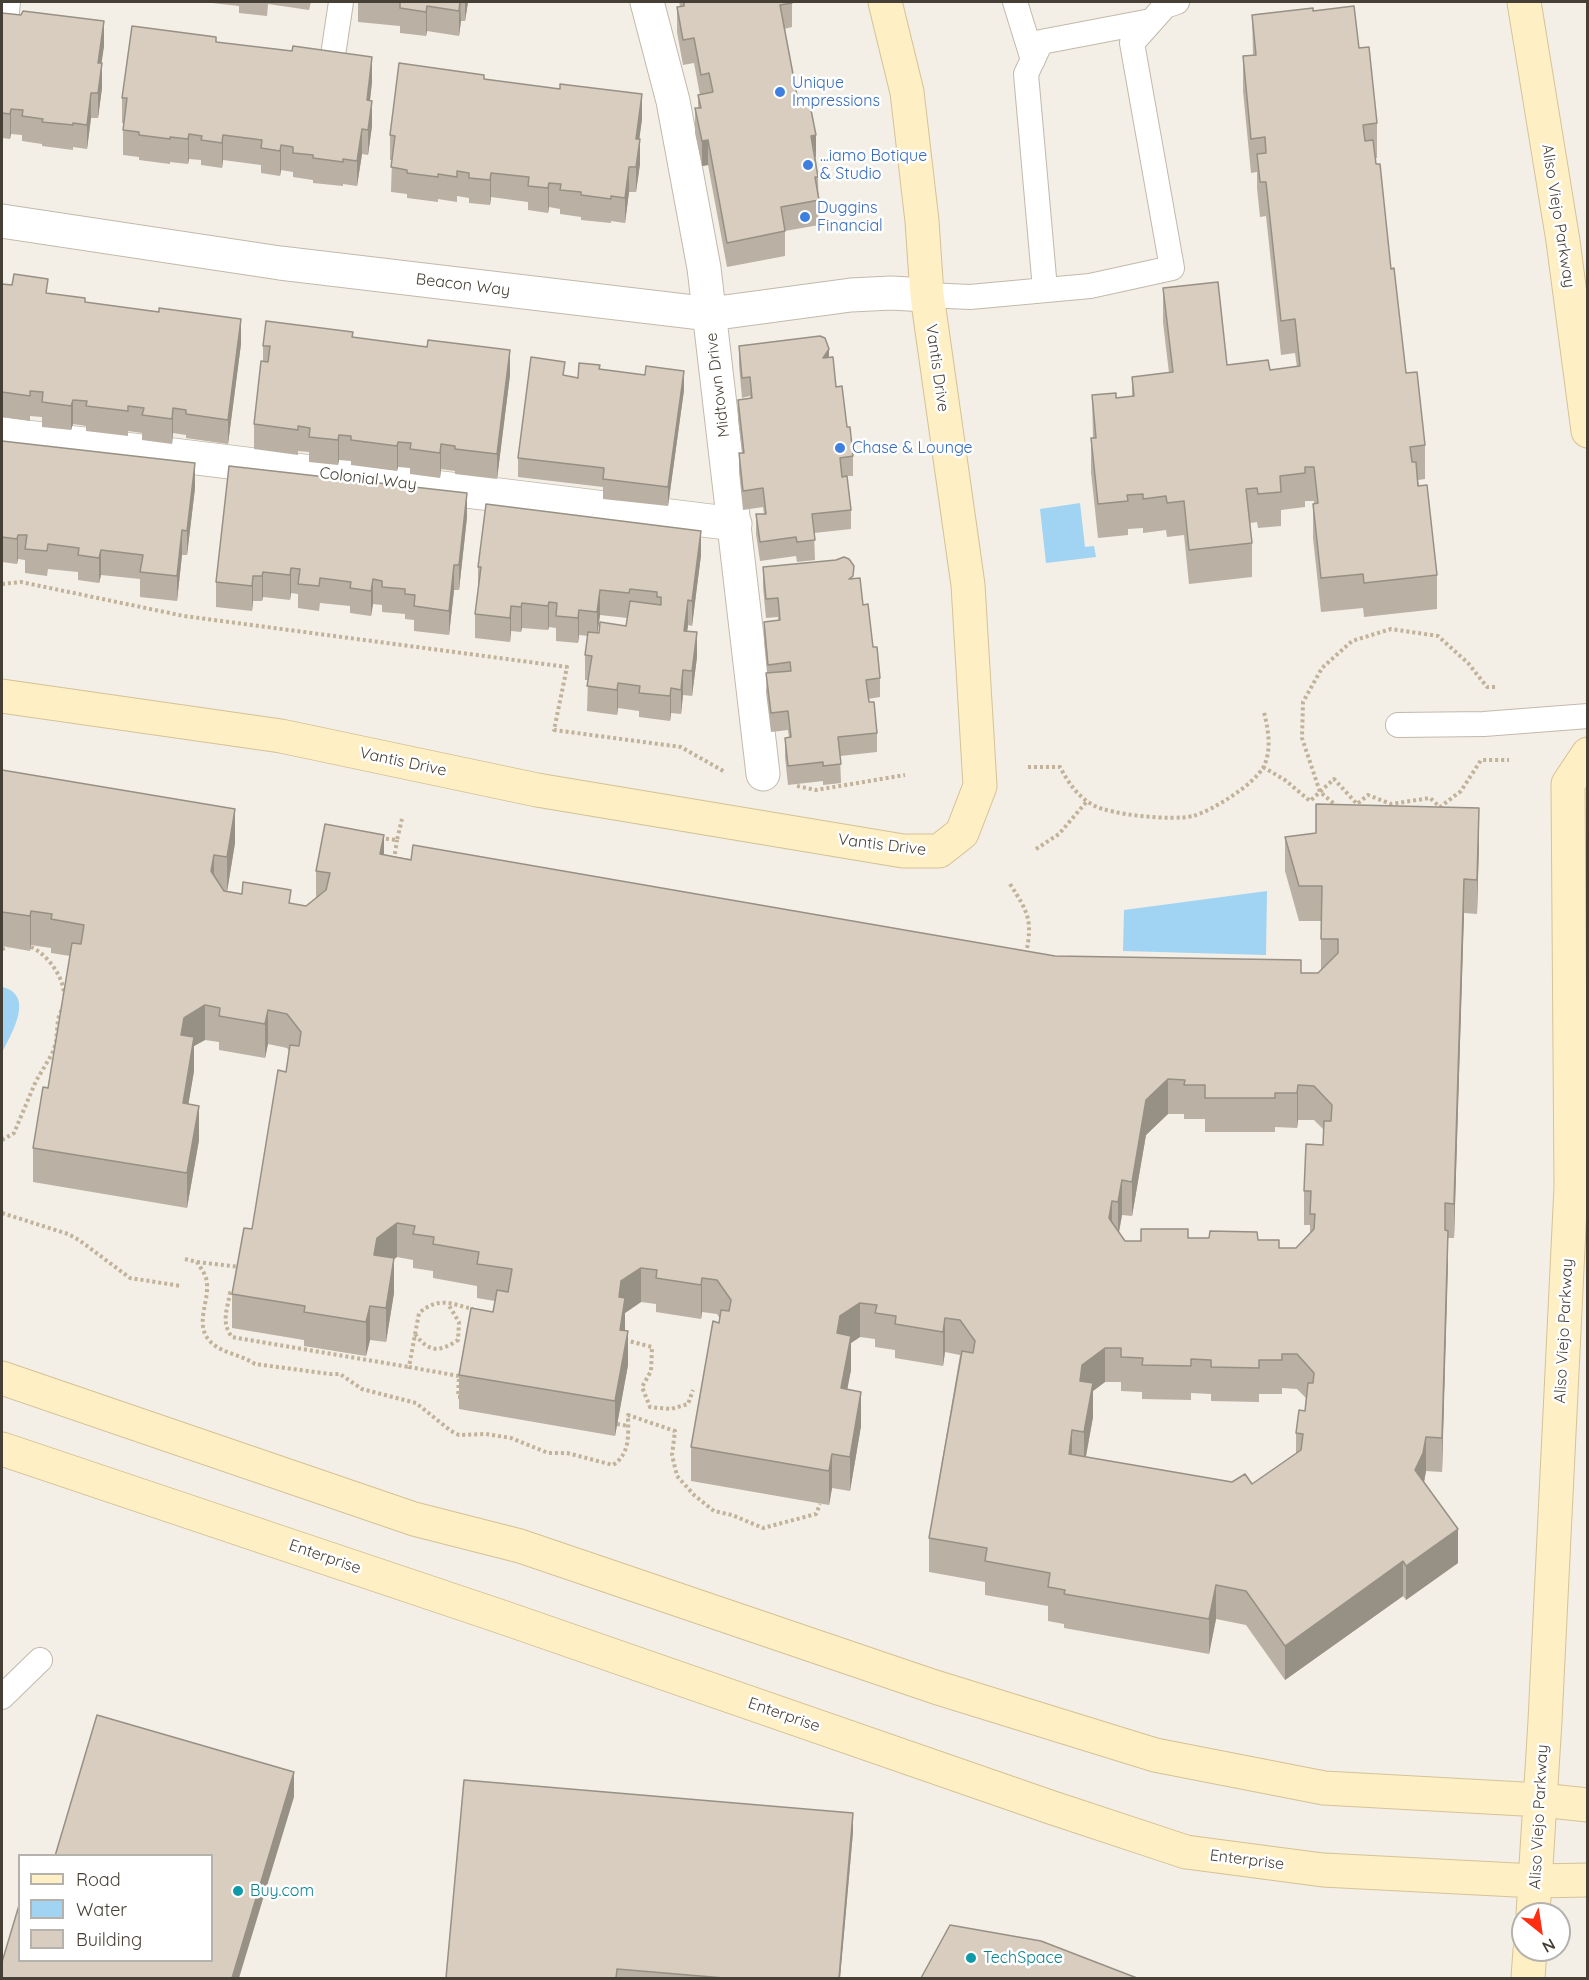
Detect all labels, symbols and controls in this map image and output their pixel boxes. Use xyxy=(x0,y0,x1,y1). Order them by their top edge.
place label: Unique Impressions xyxy=(792,73,880,111)
marker: Unique Impressions xyxy=(773,85,787,99)
street label: Aliso Viejo Parkway xyxy=(1537,143,1579,289)
place label: ...iamo Botique & Studio xyxy=(820,146,927,184)
marker: ...iamo Botique & Studio xyxy=(801,158,815,172)
place label: Duggins Financial xyxy=(817,198,883,236)
marker: Duggins Financial xyxy=(798,210,812,224)
street label: Beacon Way xyxy=(415,270,511,300)
street label: Vantis Drive xyxy=(921,323,953,413)
street label: Midtown Drive xyxy=(702,331,734,439)
place label: Chase & Lounge xyxy=(852,438,973,458)
marker: Chase & Lounge xyxy=(833,441,847,455)
street label: Colonial Way xyxy=(318,464,418,494)
street label: Vantis Drive xyxy=(358,743,448,781)
street label: Vantis Drive xyxy=(837,830,927,860)
street label: Aliso Viejo Parkway xyxy=(1551,1258,1577,1404)
street label: Enterprise xyxy=(287,1536,363,1578)
street label: Enterprise xyxy=(746,1694,822,1736)
street label: Aliso Viejo Parkway xyxy=(1526,1744,1552,1890)
street label: Enterprise xyxy=(1209,1846,1285,1874)
legend xyxy=(18,1854,213,1962)
text: Road xyxy=(76,1868,121,1891)
place label: Buy.com xyxy=(250,1881,314,1901)
marker: Buy.com xyxy=(231,1884,245,1898)
text: Water xyxy=(76,1898,127,1921)
north arrow xyxy=(1511,1902,1571,1962)
text: Building xyxy=(76,1928,142,1951)
text: N xyxy=(1539,1934,1559,1957)
place label: TechSpace xyxy=(983,1948,1063,1968)
marker: TechSpace xyxy=(964,1951,978,1965)

